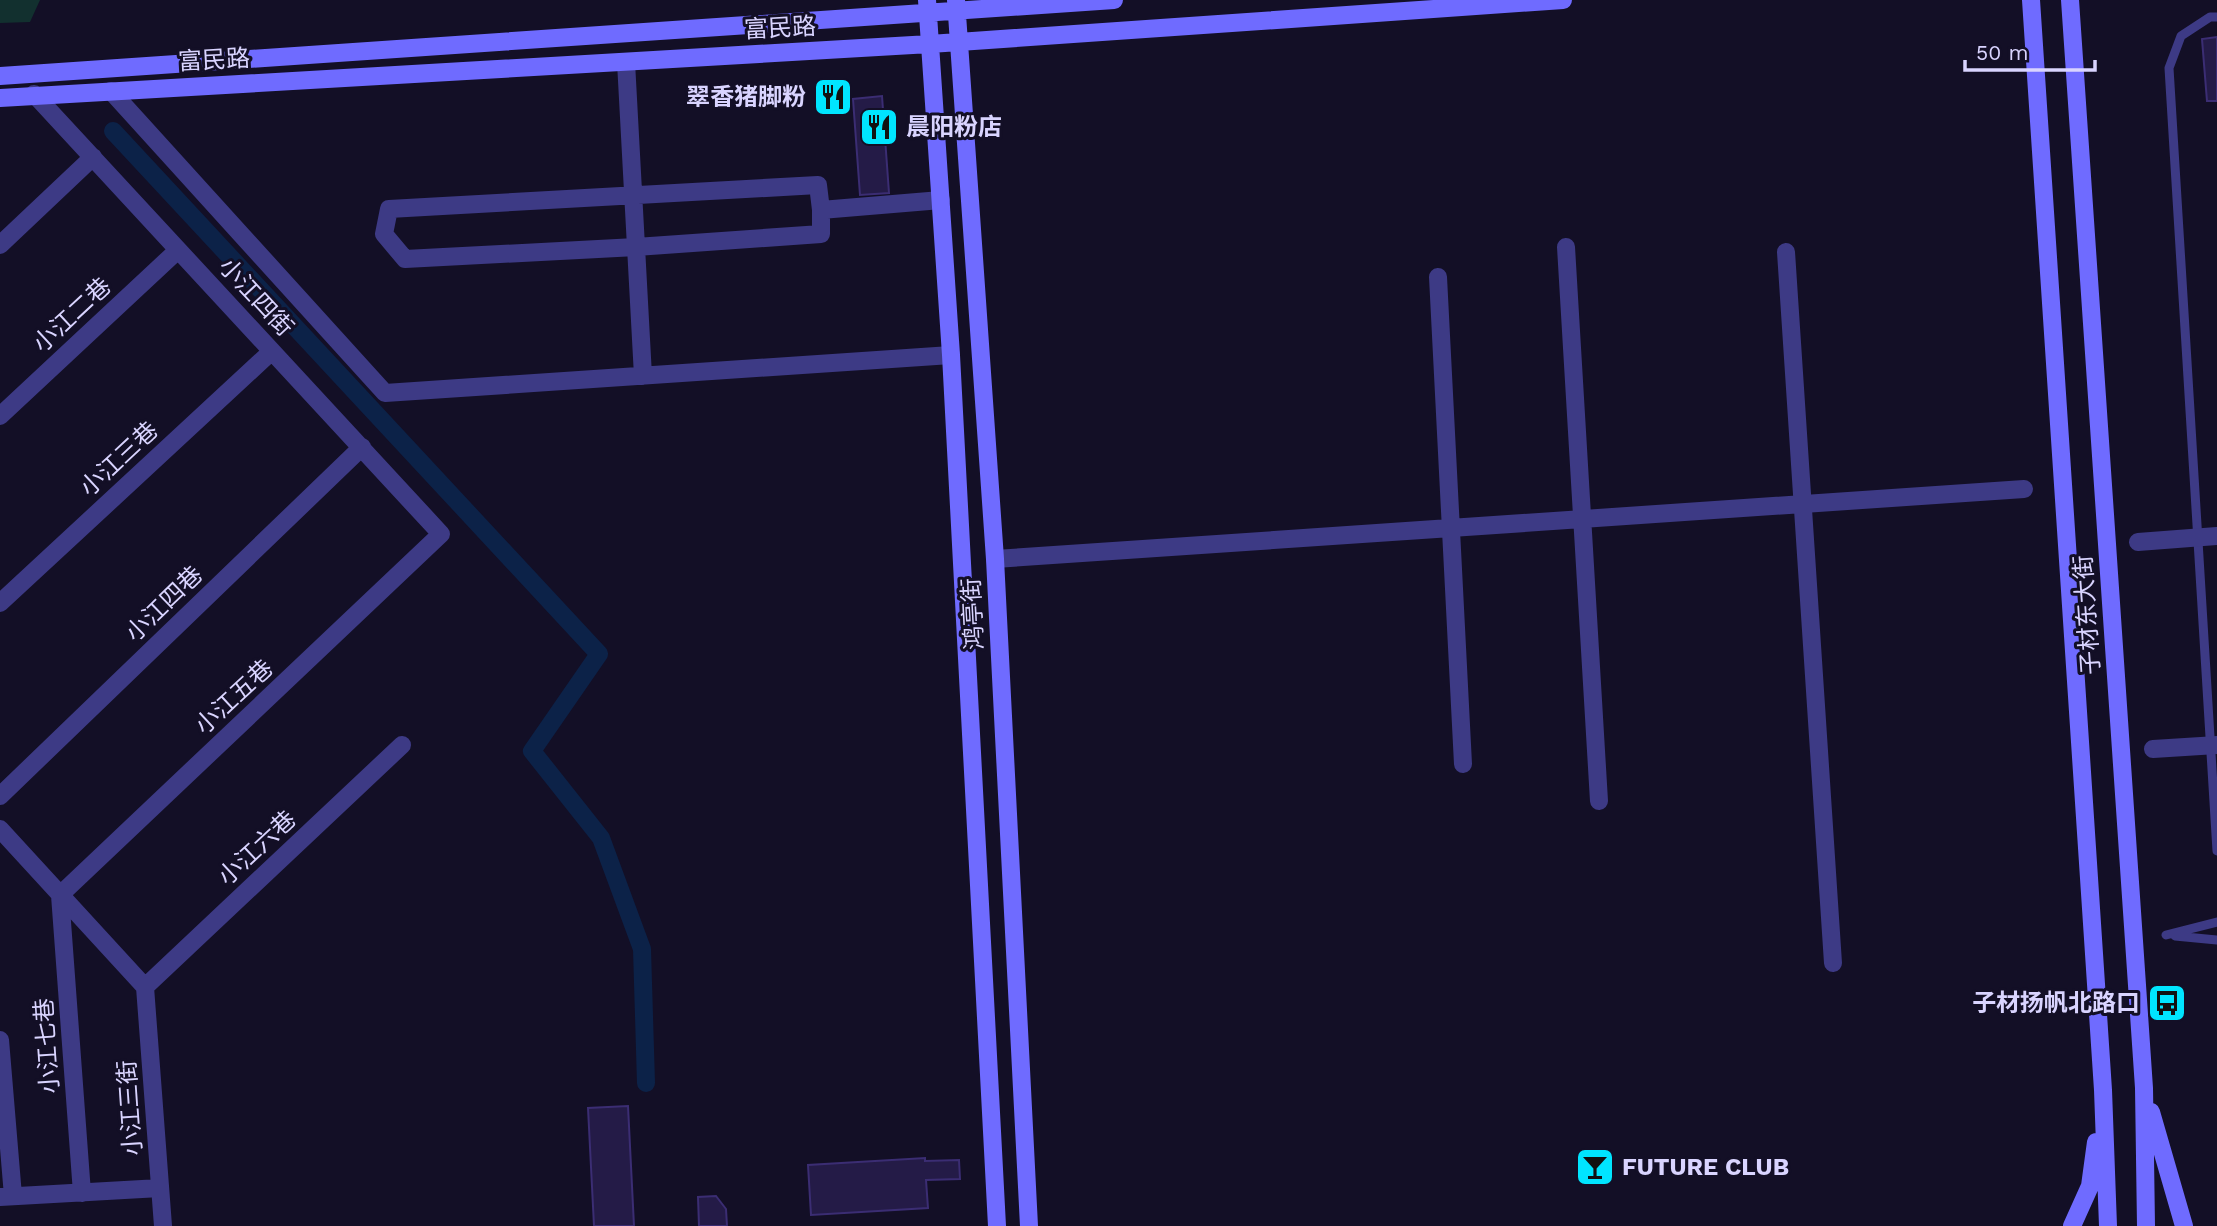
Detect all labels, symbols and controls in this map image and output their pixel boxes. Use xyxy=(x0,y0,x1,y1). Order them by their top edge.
street label: 富民路 xyxy=(743,12,817,44)
scale bar xyxy=(1965,28,2094,72)
text: 50 m xyxy=(1976,40,2028,65)
street label: 富民路 xyxy=(177,44,251,76)
restaurant icon: 翠香猪脚粉 xyxy=(812,76,854,118)
place label: 翠香猪脚粉 xyxy=(686,83,806,111)
restaurant icon: 晨阳粉店 xyxy=(858,106,900,148)
place label: 晨阳粉店 xyxy=(906,113,1002,141)
street label: 小江四街 xyxy=(213,252,299,342)
street label: 小江二巷 xyxy=(27,272,117,358)
street label: 小江三巷 xyxy=(74,416,164,502)
street label: 子材东大街 xyxy=(2069,554,2105,676)
street label: 小江四巷 xyxy=(120,561,208,647)
street label: 鸿亭街 xyxy=(957,577,989,651)
street label: 小江五巷 xyxy=(189,654,279,740)
street label: 小江六巷 xyxy=(212,805,302,891)
bus stop icon: 子材扬帆北路口 xyxy=(2146,982,2188,1024)
place label: 子材扬帆北路口 xyxy=(1972,989,2140,1017)
street label: 小江七巷 xyxy=(30,997,64,1095)
street label: 小江三街 xyxy=(113,1059,147,1157)
bar icon: FUTURE CLUB xyxy=(1574,1146,1616,1188)
place label: FUTURE CLUB xyxy=(1622,1153,1789,1181)

